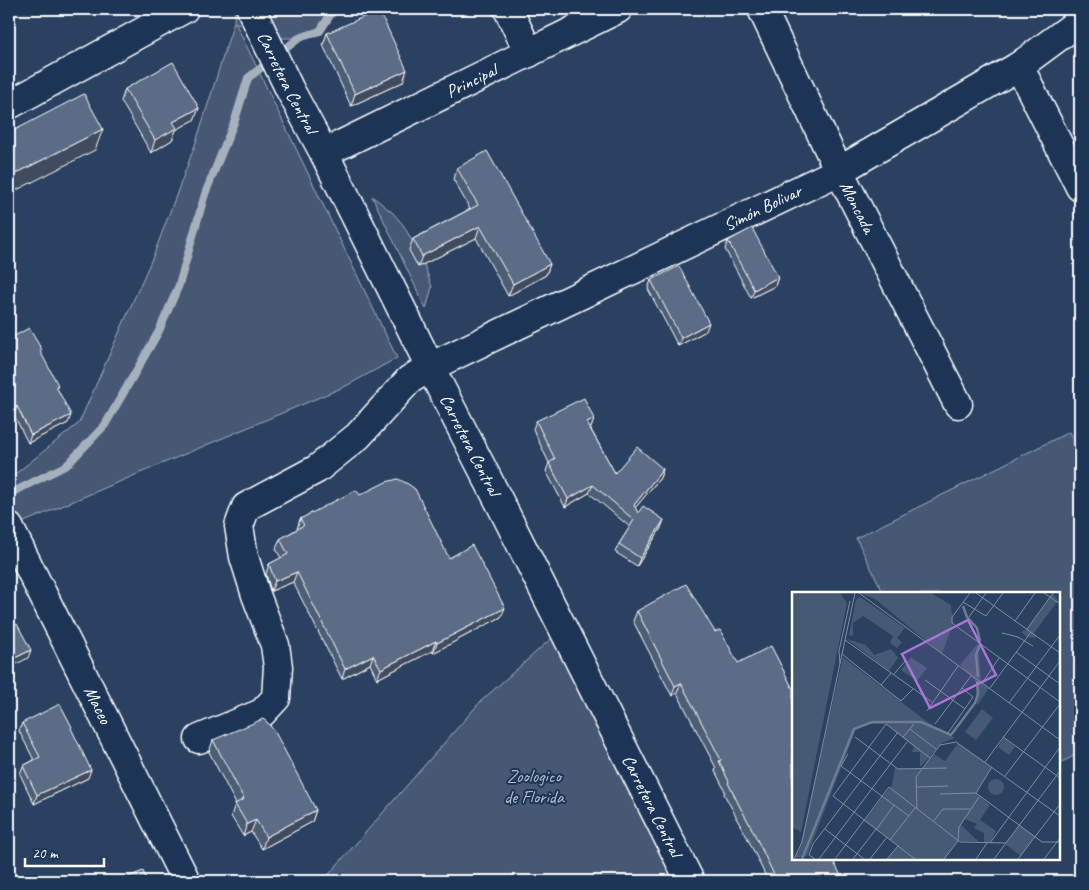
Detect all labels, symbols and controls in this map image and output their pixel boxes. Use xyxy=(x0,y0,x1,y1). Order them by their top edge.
street label: Carretera Central xyxy=(253,28,324,140)
street label: Principal xyxy=(442,58,503,103)
street label: Moncada xyxy=(835,177,881,238)
street label: Simón Bolivar xyxy=(720,179,807,236)
street label: Carretera Central xyxy=(435,391,507,502)
inset map xyxy=(792,592,1059,860)
street label: Maceo xyxy=(79,682,117,729)
street label: Carretera Central xyxy=(617,751,688,863)
park label: Zoologico de Florida xyxy=(504,765,565,808)
scale bar xyxy=(25,835,104,867)
text: 20 m xyxy=(32,844,59,863)

